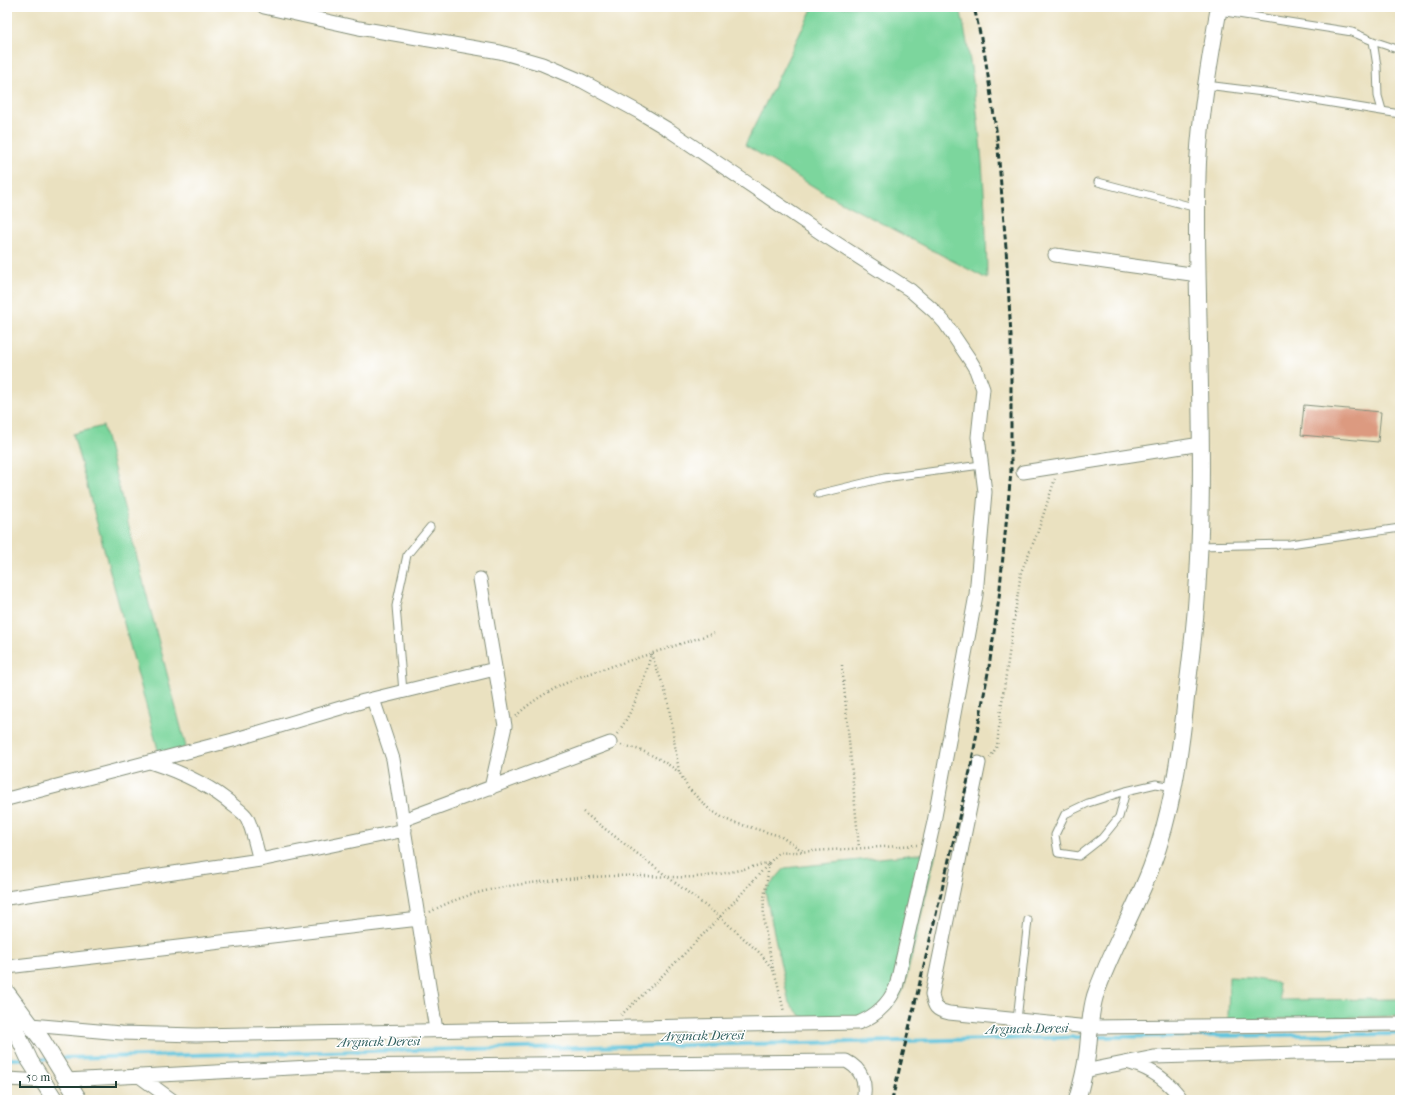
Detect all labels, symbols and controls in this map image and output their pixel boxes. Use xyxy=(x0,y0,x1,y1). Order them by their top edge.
water label: Argıncık Deresi xyxy=(984,1020,1070,1037)
water label: Argıncık Deresi xyxy=(660,1027,746,1044)
water label: Argıncık Deresi xyxy=(336,1033,422,1050)
scale bar xyxy=(20,1063,116,1089)
text: 50 m xyxy=(26,1070,50,1084)

